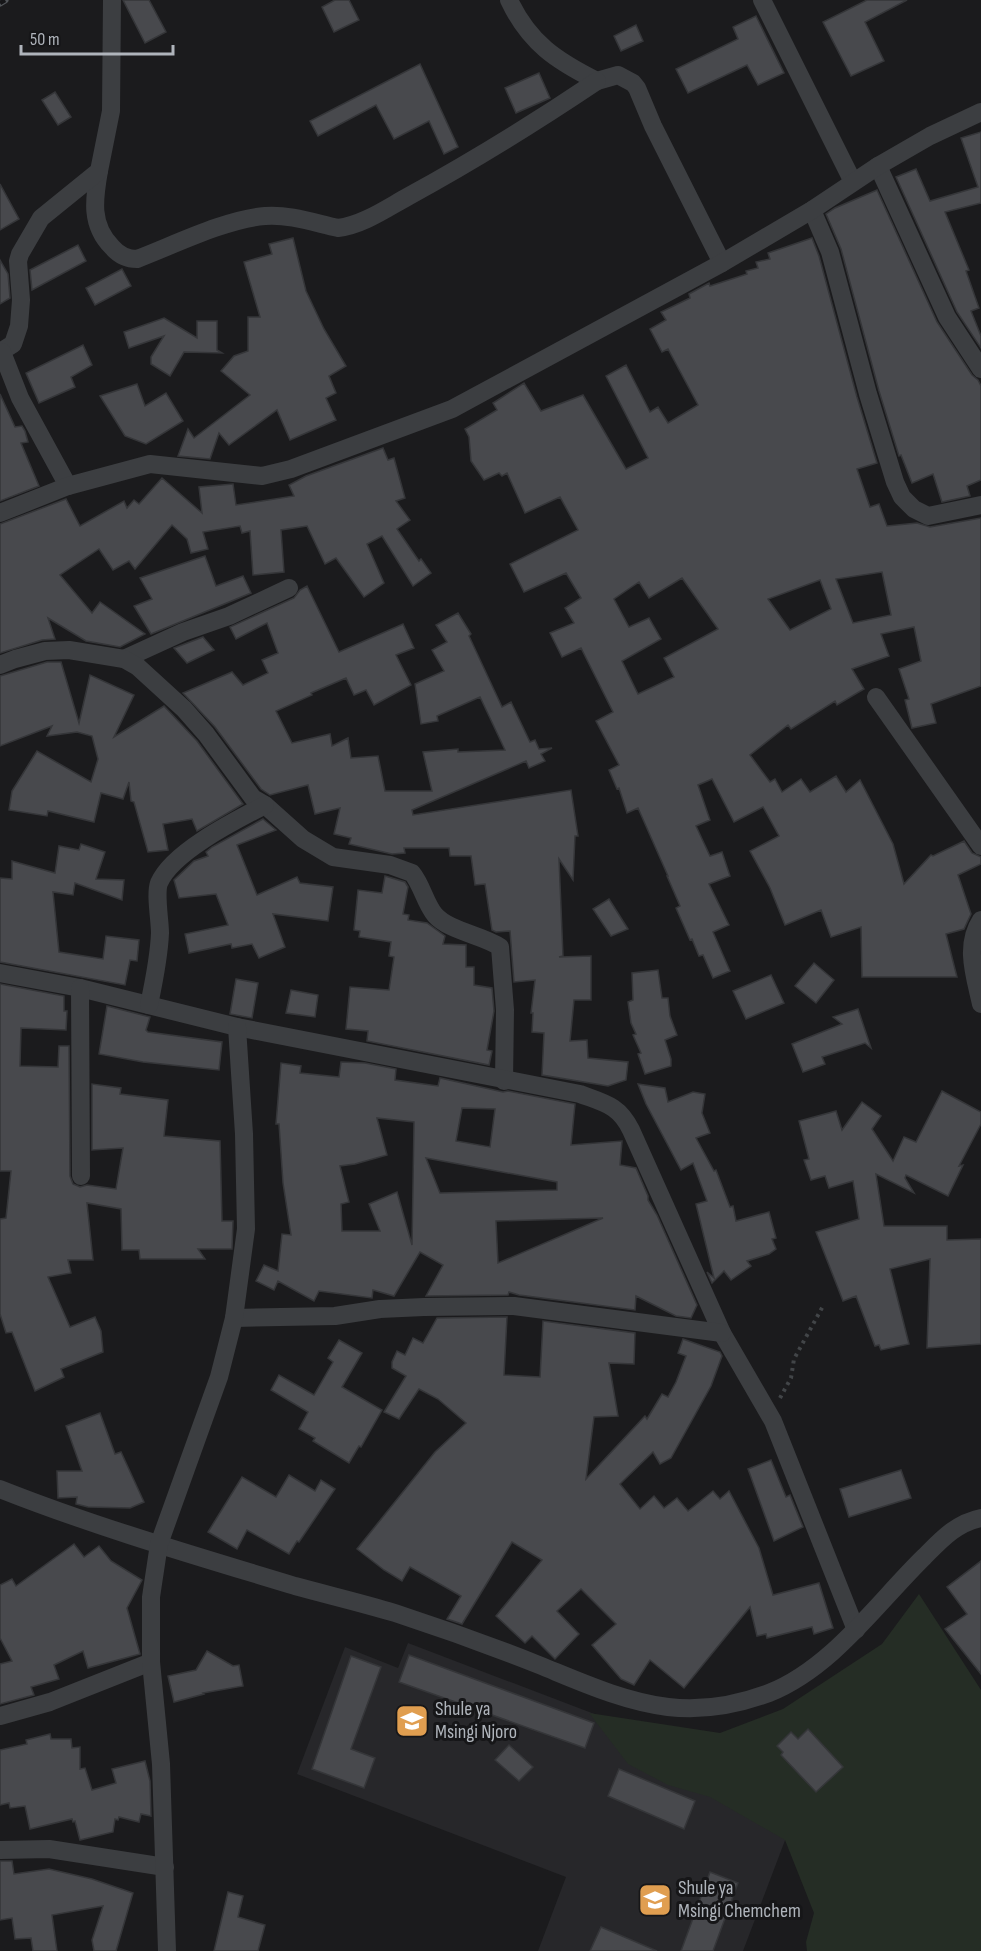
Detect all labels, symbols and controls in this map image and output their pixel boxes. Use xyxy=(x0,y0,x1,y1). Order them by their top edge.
scale bar xyxy=(21,18,172,56)
text: 50 m xyxy=(30,29,60,50)
place label: Shule ya Msingi Njoro xyxy=(435,1697,517,1744)
school or university icon: Shule ya Msingi Njoro xyxy=(394,1703,430,1739)
place label: Shule ya Msingi Chemchem xyxy=(678,1876,801,1923)
school or university icon: Shule ya Msingi Chemchem xyxy=(637,1882,673,1918)

